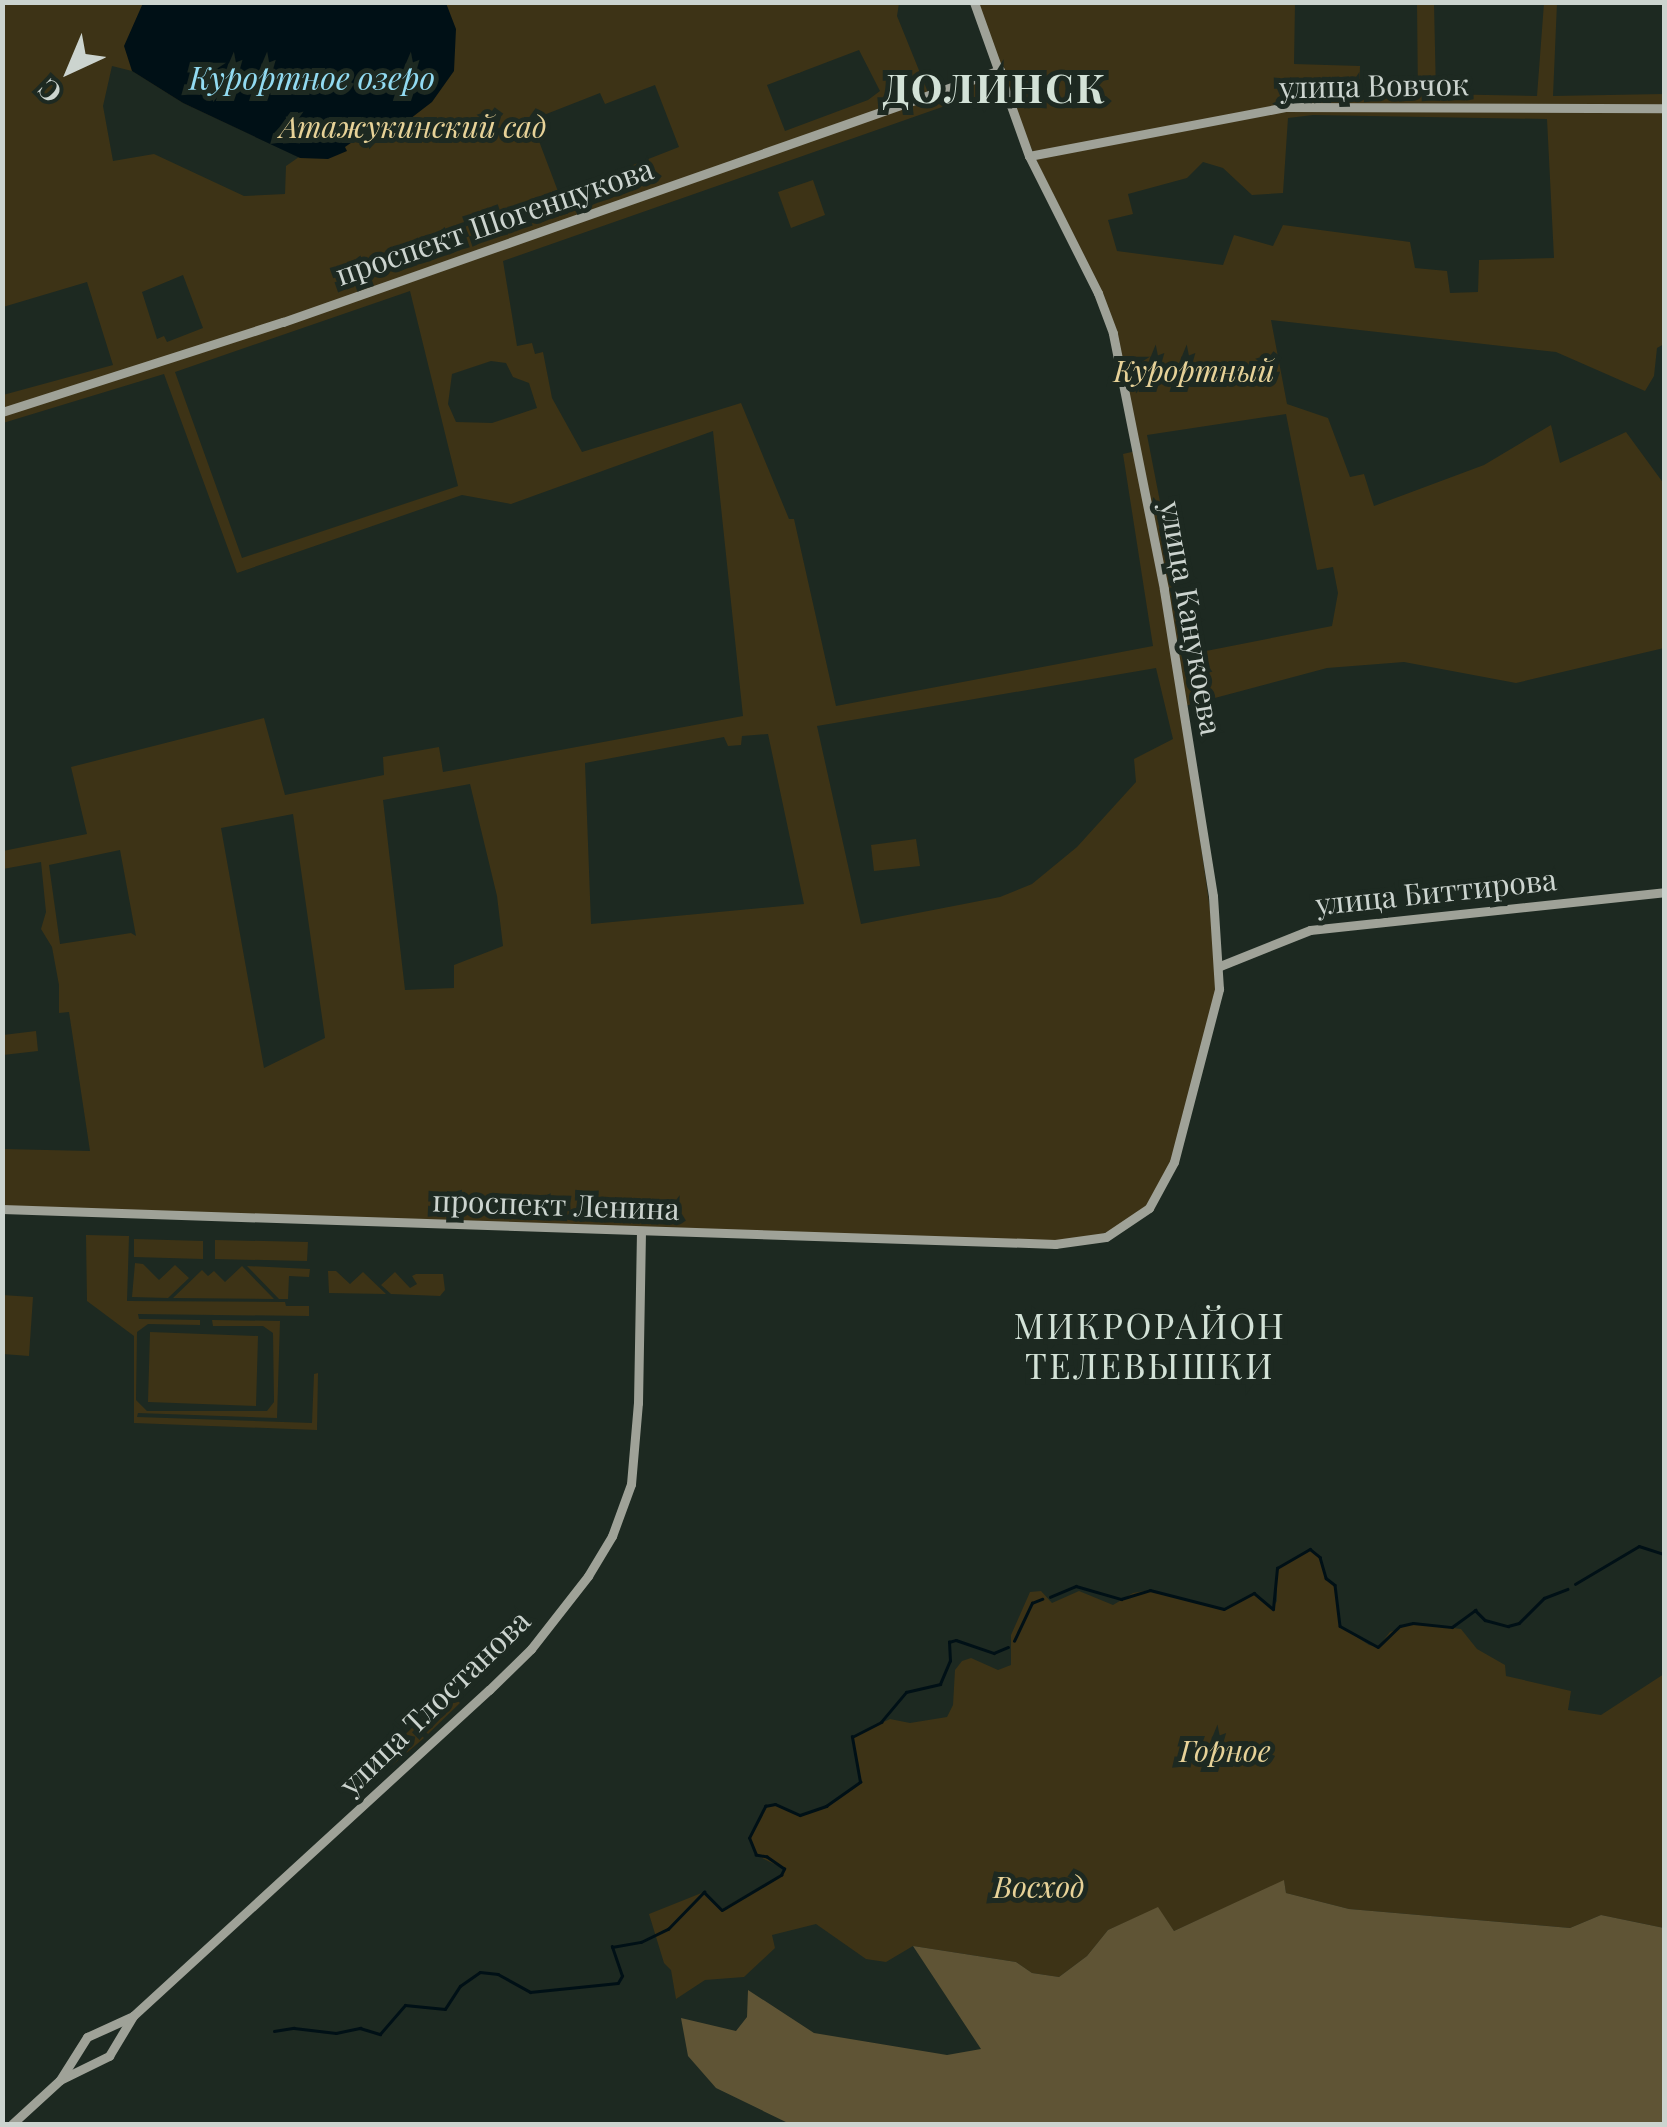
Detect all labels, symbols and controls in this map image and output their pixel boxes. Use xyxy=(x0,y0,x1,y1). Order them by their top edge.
north arrow xyxy=(20,20,120,120)
water label: Курортное озеро xyxy=(189,58,435,96)
district label: ДОЛИНСК xyxy=(883,63,1107,111)
street label: улица Вовчок xyxy=(1279,65,1469,105)
text: С xyxy=(29,72,69,112)
park label: Атажукинский сад xyxy=(279,108,547,144)
street label: проспект Шогенцукова xyxy=(331,150,657,292)
park label: Курортный xyxy=(1113,352,1275,388)
street label: улица Канукоева xyxy=(1154,498,1230,738)
street label: улица Биттирова xyxy=(1314,860,1558,922)
street label: проспект Ленина xyxy=(432,1182,680,1226)
district label: МИКРОРАЙОН ТЕЛЕВЫШКИ xyxy=(1014,1304,1286,1386)
street label: улица Тлостанова xyxy=(331,1602,537,1802)
park label: Горное xyxy=(1179,1732,1271,1768)
park label: Восход xyxy=(993,1868,1085,1904)

